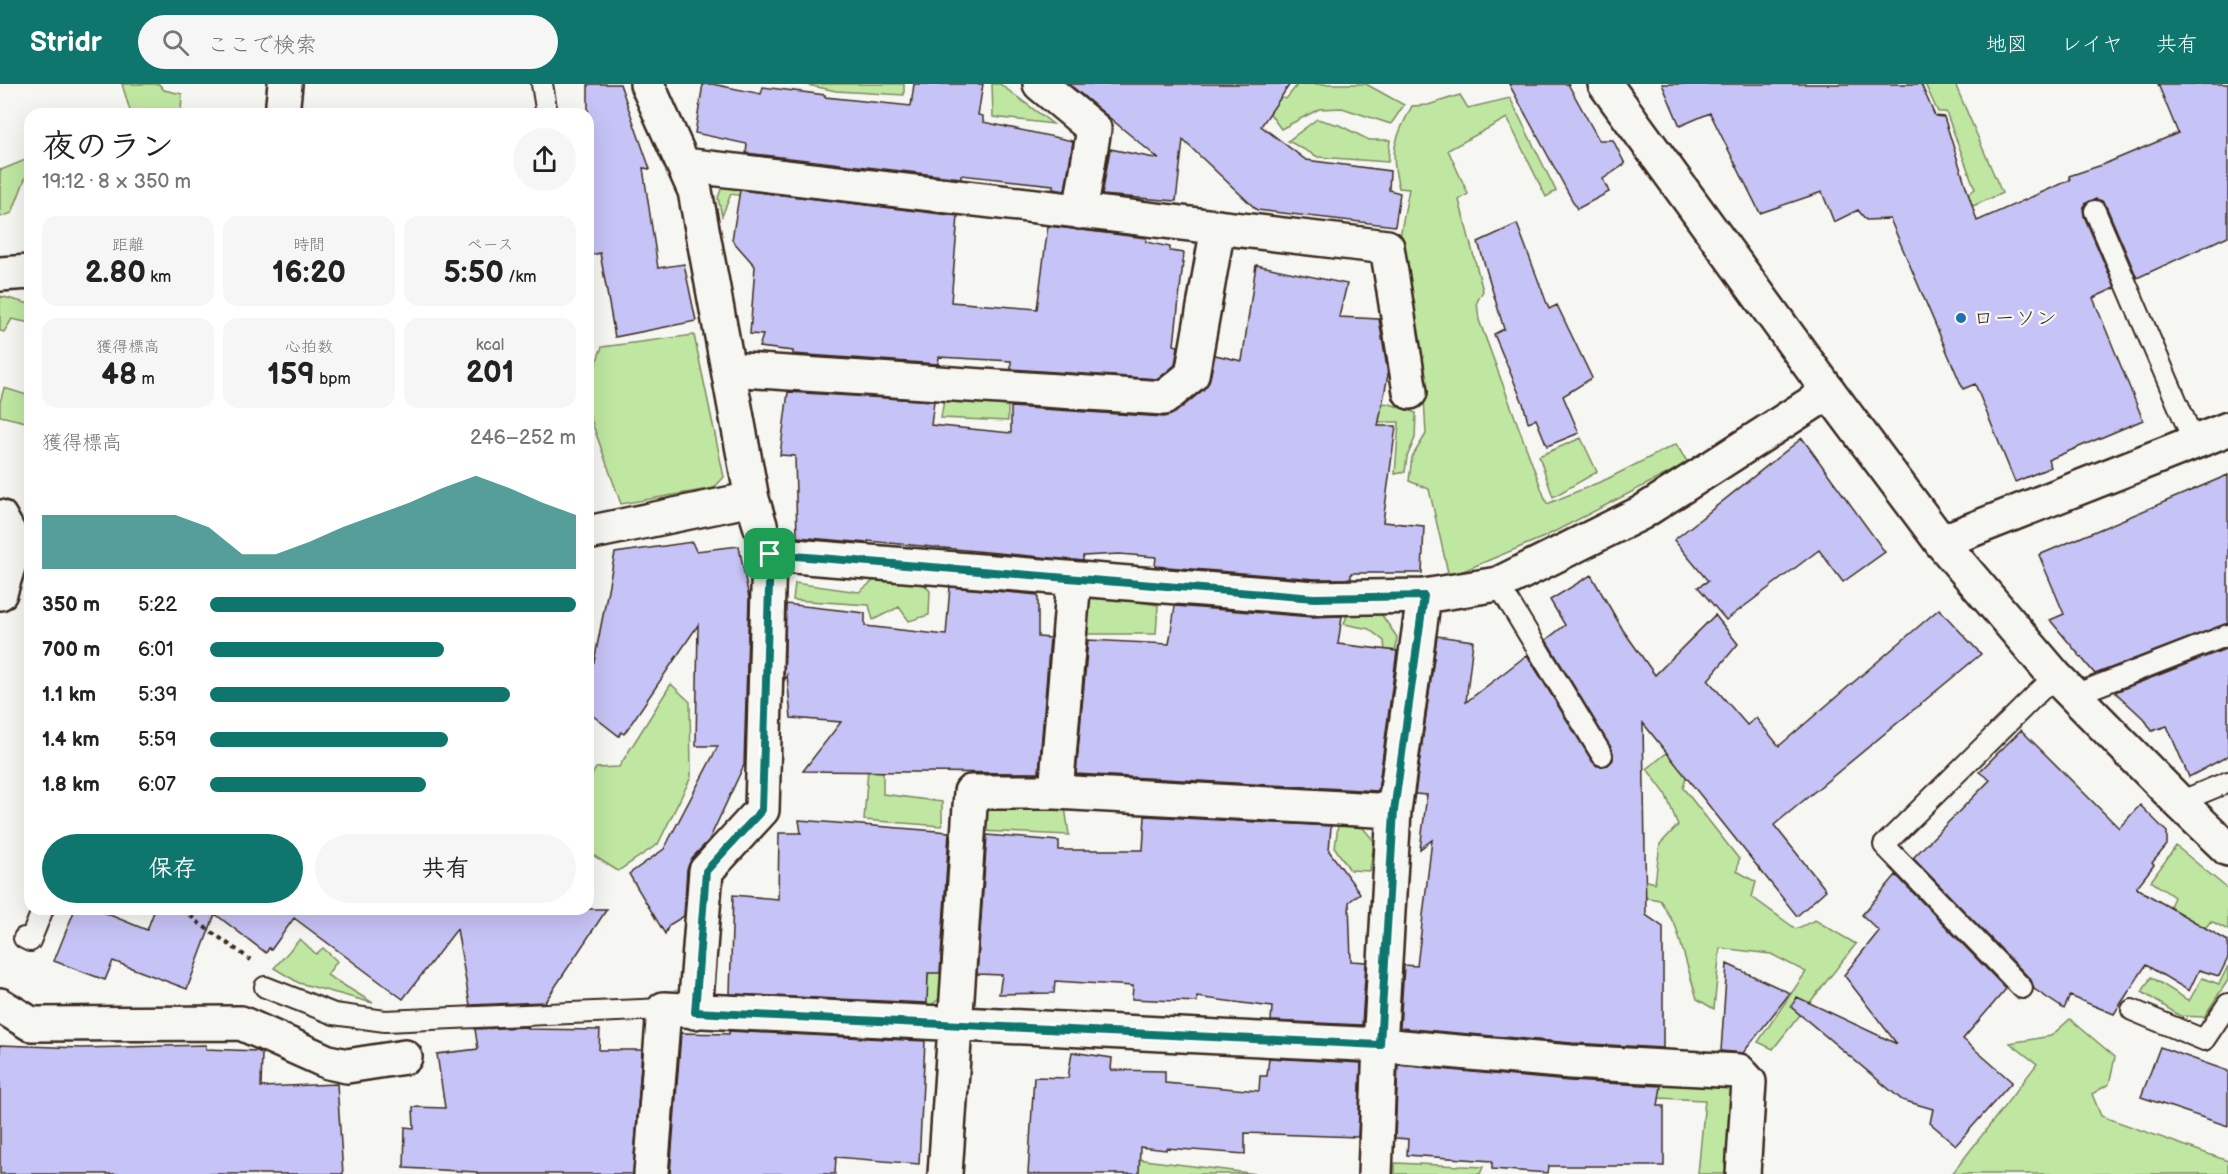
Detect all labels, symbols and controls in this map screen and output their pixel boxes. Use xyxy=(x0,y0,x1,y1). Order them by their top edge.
search box xyxy=(138,15,558,69)
text: Stridr xyxy=(30,26,102,59)
icon: search xyxy=(159,26,192,59)
text: ここで検索 xyxy=(207,32,317,59)
text: 地図 xyxy=(1986,32,2028,57)
text: レイヤ xyxy=(2061,32,2123,57)
text: 共有 xyxy=(2156,32,2198,57)
text: 夜のラン xyxy=(42,127,174,167)
button: share xyxy=(513,128,576,191)
text: 19:12 · 8 × 350 m xyxy=(42,170,191,194)
text: 距離 xyxy=(112,236,144,255)
text: 時間 xyxy=(293,236,325,255)
text: ペース xyxy=(466,236,514,255)
text: 2.80 xyxy=(85,255,146,291)
text: 16:20 xyxy=(272,255,346,291)
text: 5:50 xyxy=(443,255,504,291)
text: km xyxy=(146,268,171,287)
text: /km xyxy=(504,268,537,287)
place label: ローソン xyxy=(1973,306,2057,331)
marker: ローソン xyxy=(1954,311,1968,325)
text: kcal xyxy=(476,336,504,355)
text: 獲得標高 xyxy=(96,338,160,357)
text: 心拍数 xyxy=(285,338,333,357)
text: 201 xyxy=(466,355,514,391)
text: 48 xyxy=(101,357,137,393)
text: 159 xyxy=(267,357,315,393)
text: m xyxy=(137,370,155,389)
text: bpm xyxy=(315,370,351,389)
text: 246–252 m xyxy=(470,426,576,450)
text: 獲得標高 xyxy=(42,431,122,455)
pin xyxy=(744,528,795,579)
icon: arrive xyxy=(753,537,786,570)
text: 350 m xyxy=(42,593,100,617)
text: 5:22 xyxy=(138,593,177,617)
text: 700 m xyxy=(42,638,100,662)
text: 6:01 xyxy=(138,638,174,662)
text: 1.1 km xyxy=(42,683,96,707)
text: 5:39 xyxy=(138,683,177,707)
text: 1.4 km xyxy=(42,728,100,752)
text: 5:59 xyxy=(138,728,177,752)
text: 1.8 km xyxy=(42,773,100,797)
text: 6:07 xyxy=(138,773,176,797)
button: 保存 xyxy=(42,834,303,903)
button: 共有 xyxy=(315,834,576,903)

